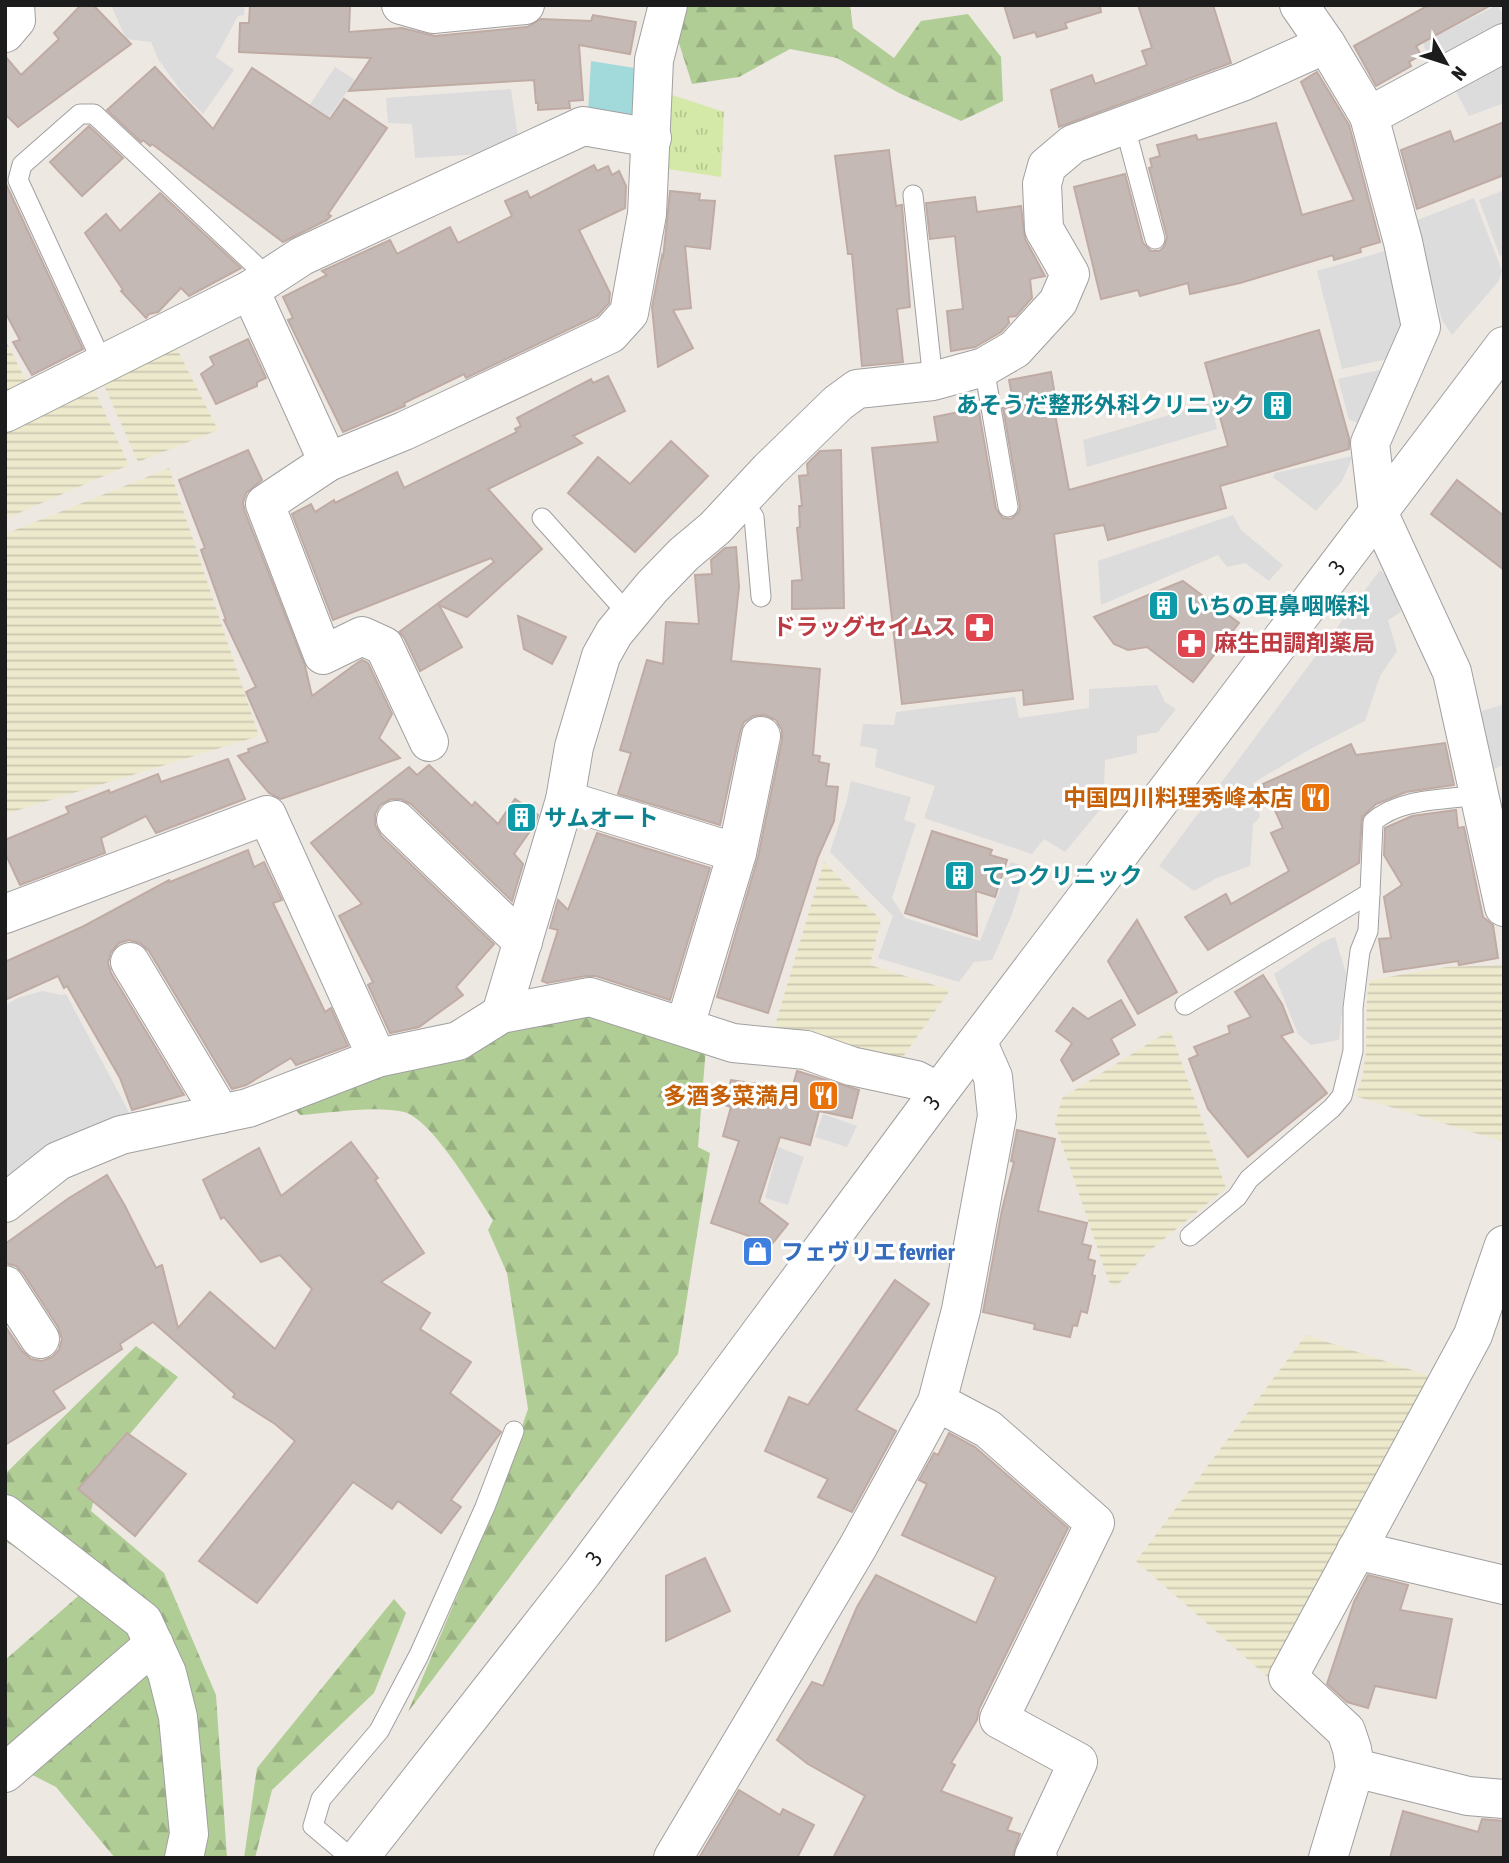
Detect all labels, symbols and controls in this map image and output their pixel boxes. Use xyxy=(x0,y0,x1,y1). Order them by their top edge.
north arrow xyxy=(1411,28,1481,98)
text: N xyxy=(1447,62,1471,85)
building icon: あそうだ整形外科クリニック xyxy=(1261,388,1295,422)
place label: あそうだ整形外科クリニック xyxy=(956,392,1255,418)
street label: 3 xyxy=(1323,555,1351,579)
building icon: いちの耳鼻咽喉科 xyxy=(1146,589,1180,623)
place label: いちの耳鼻咽喉科 xyxy=(1186,593,1370,619)
pharmacy icon: ドラッグセイムス xyxy=(962,610,996,644)
place label: ドラッグセイムス xyxy=(772,614,956,640)
pharmacy icon: 麻生田調剤薬局 xyxy=(1174,626,1208,660)
place label: 麻生田調剤薬局 xyxy=(1214,630,1375,656)
restaurant icon: 中国四川料理秀峰本店 xyxy=(1299,781,1333,815)
place label: 中国四川料理秀峰本店 xyxy=(1063,785,1293,811)
building icon: サムオート xyxy=(504,801,538,835)
place label: サムオート xyxy=(544,805,659,831)
building icon: てつクリニック xyxy=(942,859,976,893)
place label: てつクリニック xyxy=(982,863,1143,889)
restaurant icon: 多酒多菜満月 xyxy=(807,1079,841,1113)
place label: 多酒多菜満月 xyxy=(663,1083,801,1109)
street label: 3 xyxy=(918,1090,946,1114)
shop icon: フェヴリエ fevrier xyxy=(741,1235,775,1269)
place label: フェヴリエ fevrier xyxy=(781,1239,956,1265)
street label: 3 xyxy=(580,1546,608,1570)

